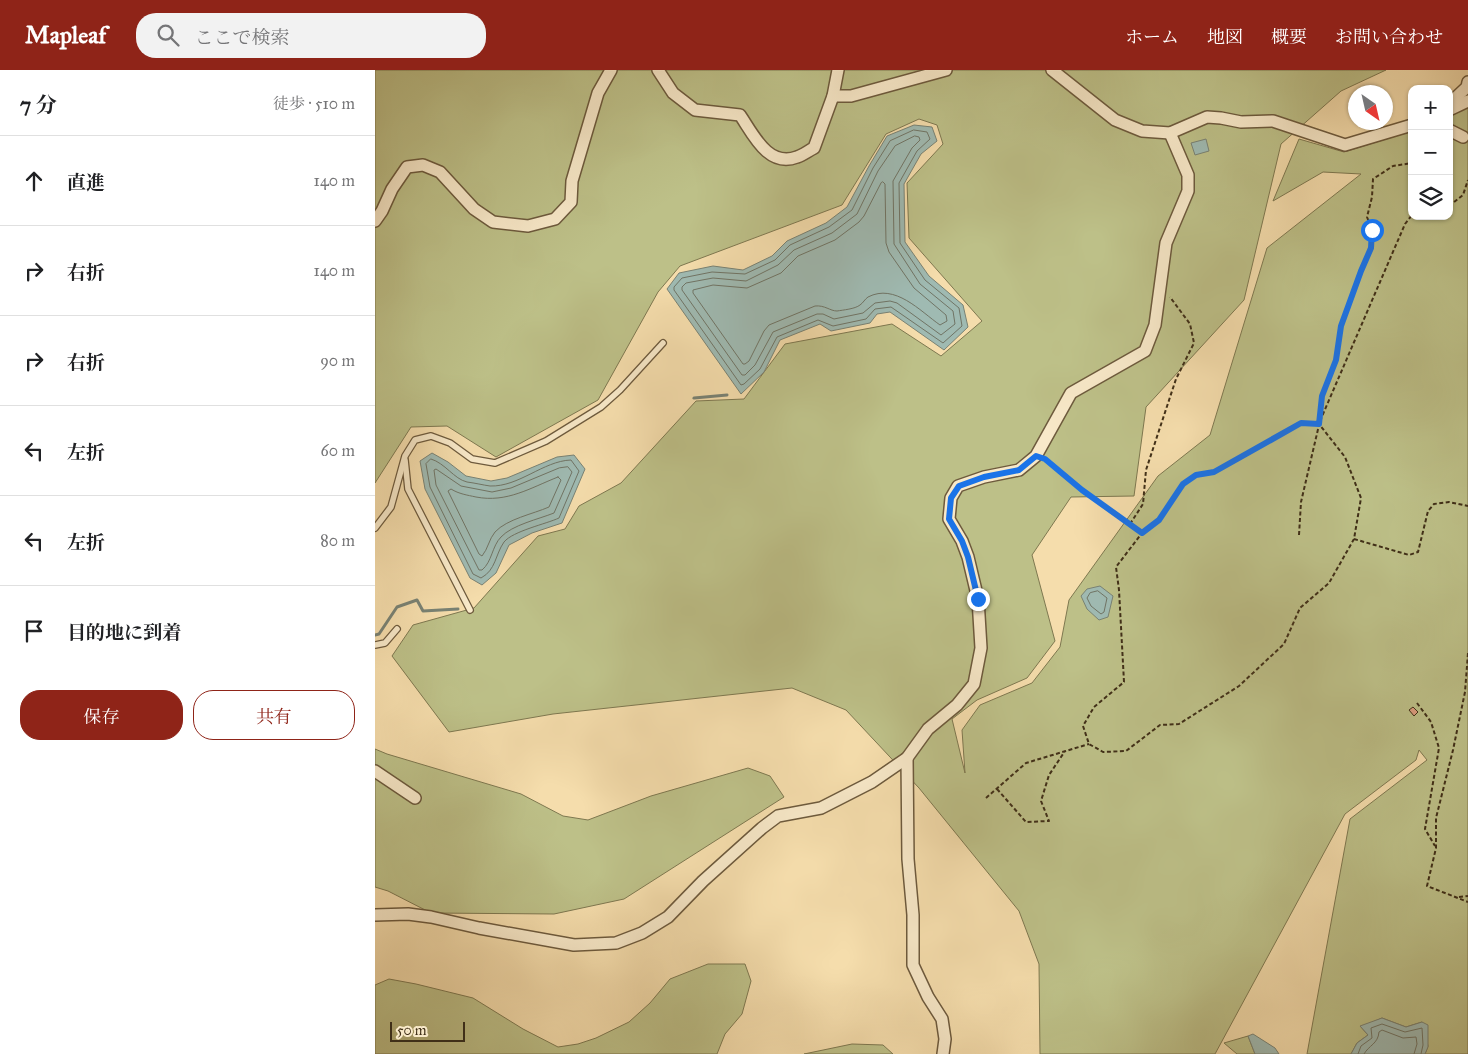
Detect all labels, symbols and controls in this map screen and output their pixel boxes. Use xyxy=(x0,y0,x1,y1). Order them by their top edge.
search box xyxy=(136,13,486,58)
text: Mapleaf xyxy=(25,20,106,50)
icon: search xyxy=(154,21,182,49)
text: ここで検索 xyxy=(194,26,289,49)
text: ホーム xyxy=(1125,26,1179,48)
text: 地図 xyxy=(1207,26,1243,48)
text: 概要 xyxy=(1271,26,1307,48)
text: お問い合わせ xyxy=(1335,26,1443,48)
north arrow xyxy=(1348,85,1393,130)
map controls xyxy=(1408,85,1453,220)
button: + xyxy=(1408,85,1453,130)
text: 7 分 xyxy=(20,92,57,118)
text: 徒歩 · 510 m xyxy=(273,94,355,113)
button: − xyxy=(1408,130,1453,175)
icon: ahead xyxy=(20,167,48,195)
text: 直進 xyxy=(67,171,105,194)
text: 140 m xyxy=(314,171,355,190)
button: layers xyxy=(1408,175,1453,220)
route start xyxy=(1361,219,1384,242)
icon: right xyxy=(20,257,48,285)
text: 右折 xyxy=(67,261,105,284)
text: 140 m xyxy=(314,261,355,280)
icon: right xyxy=(20,347,48,375)
text: 右折 xyxy=(67,351,105,374)
text: 90 m xyxy=(320,351,355,370)
icon: left xyxy=(20,437,48,465)
text: 左折 xyxy=(67,441,105,464)
text: 60 m xyxy=(321,441,355,460)
icon: left xyxy=(20,527,48,555)
text: 左折 xyxy=(67,531,105,554)
text: 80 m xyxy=(320,531,355,550)
route end xyxy=(967,588,990,611)
icon: arrive xyxy=(20,617,48,645)
text: 目的地に到着 xyxy=(67,621,181,644)
button: 保存 xyxy=(20,690,183,740)
button: 共有 xyxy=(193,690,355,740)
scale bar xyxy=(390,1019,465,1042)
text: 50 m xyxy=(397,1022,426,1039)

